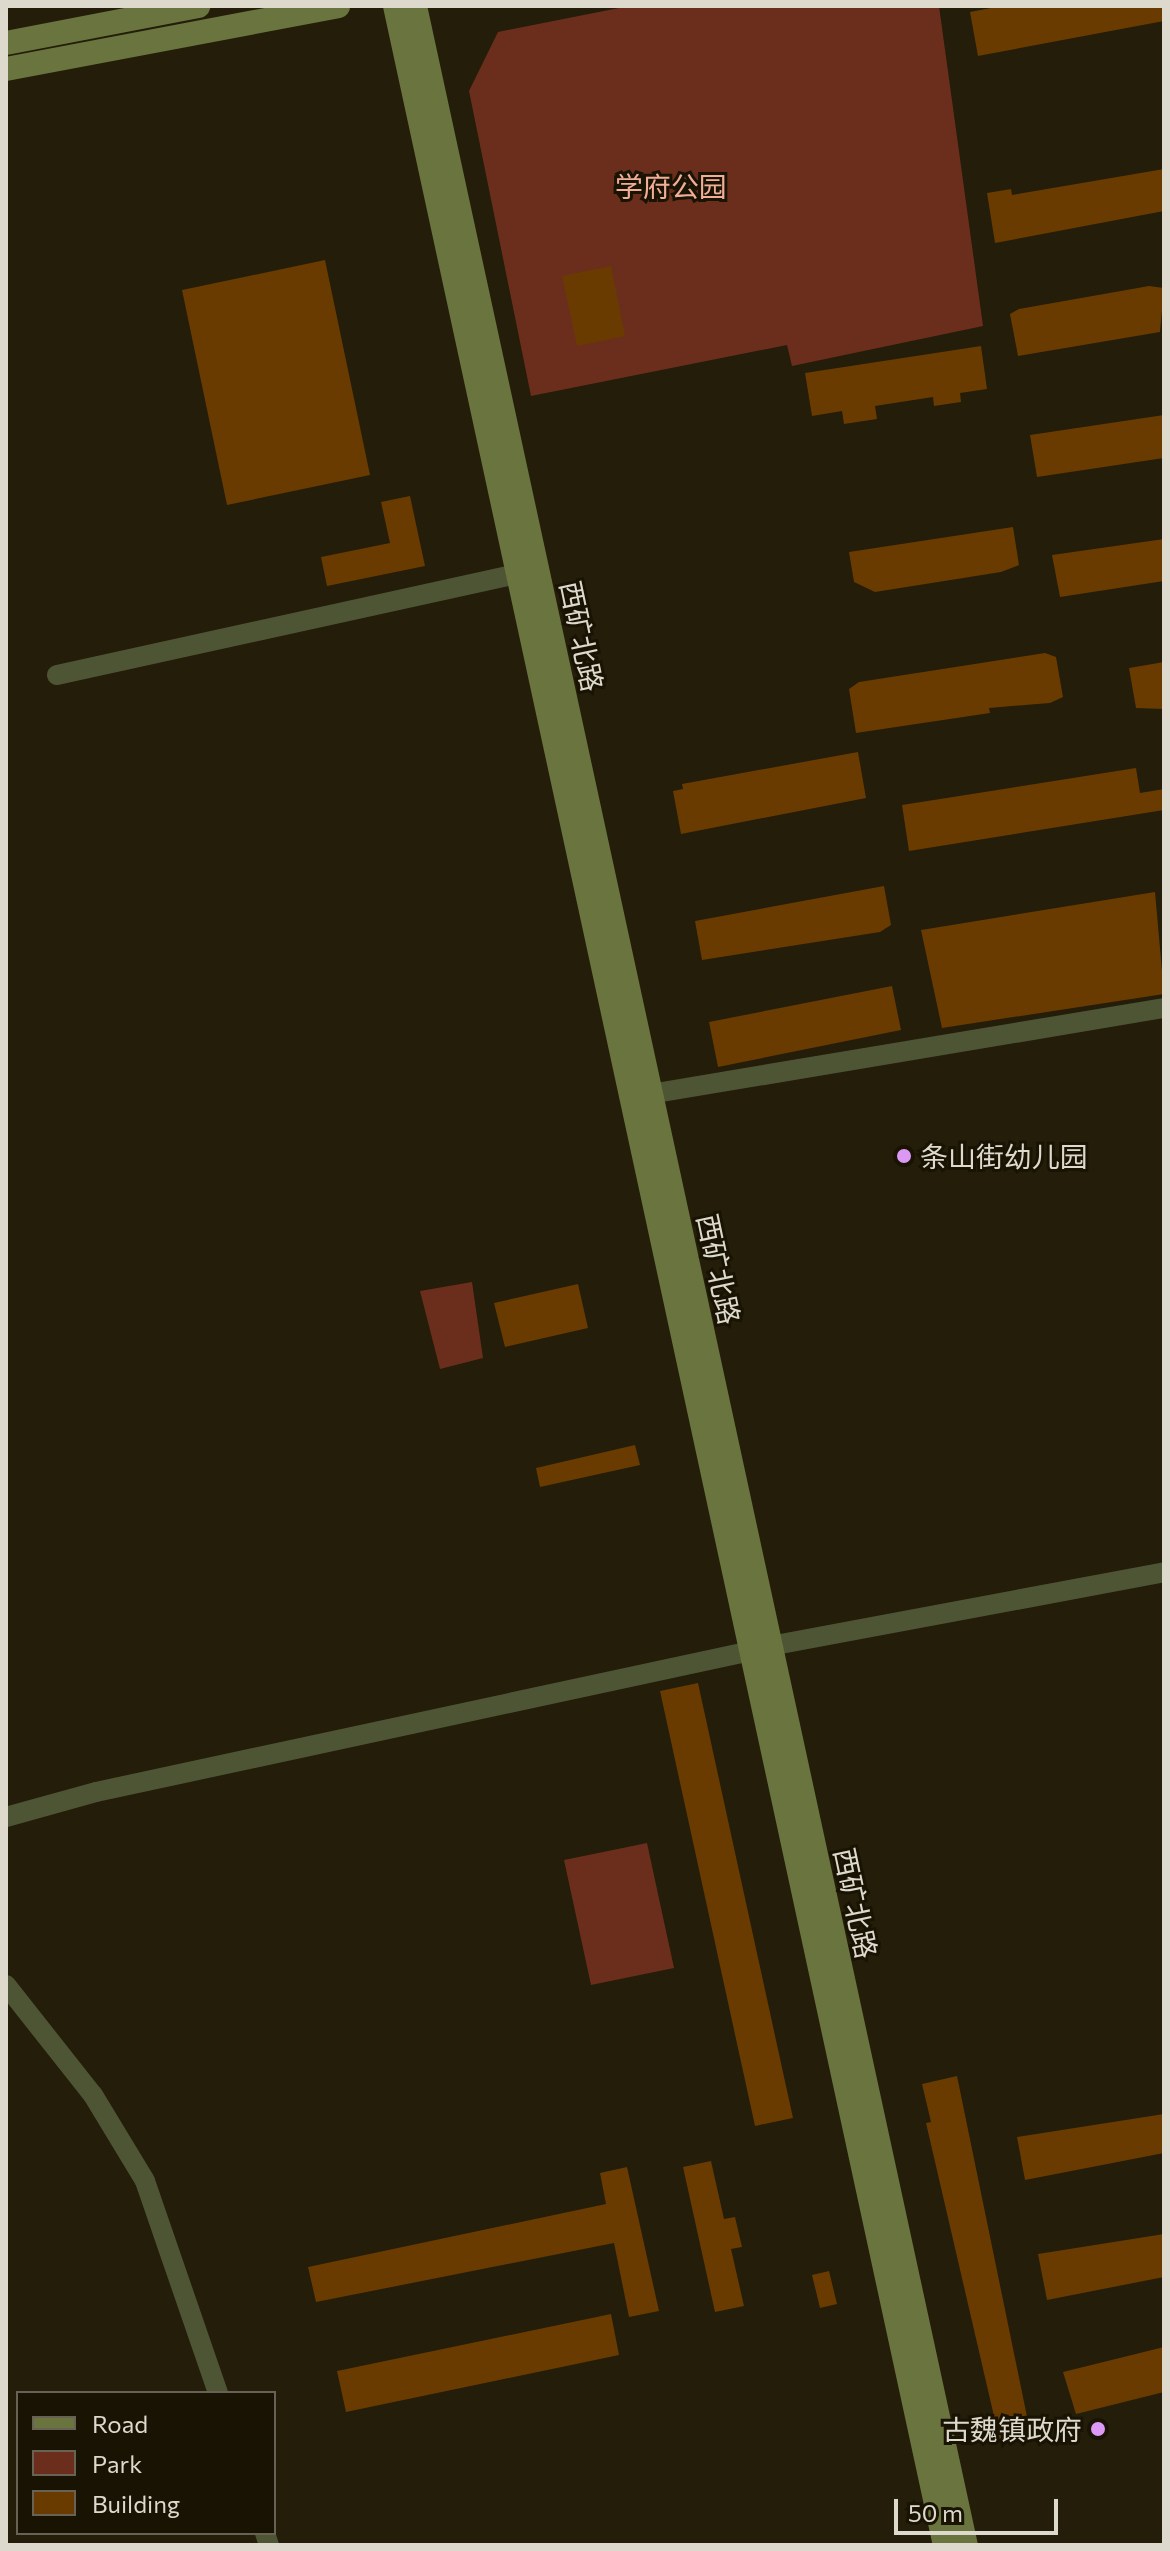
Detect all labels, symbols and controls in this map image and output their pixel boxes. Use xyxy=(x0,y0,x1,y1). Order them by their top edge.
park label: 学府公园 xyxy=(615,169,727,203)
street label: 西矿北路 xyxy=(554,578,610,694)
place label: 条山街幼儿园 xyxy=(920,1139,1088,1173)
marker: 条山街幼儿园 xyxy=(895,1147,913,1165)
street label: 西矿北路 xyxy=(691,1211,747,1327)
street label: 西矿北路 xyxy=(828,1845,884,1961)
legend xyxy=(16,2391,276,2535)
text: Road xyxy=(92,2409,148,2438)
place label: 古魏镇政府 xyxy=(942,2412,1082,2446)
marker: 古魏镇政府 xyxy=(1089,2420,1107,2438)
text: Park xyxy=(92,2449,142,2478)
scale bar xyxy=(898,2483,1062,2533)
text: Building xyxy=(92,2489,180,2518)
text: 50 m xyxy=(908,2498,963,2527)

